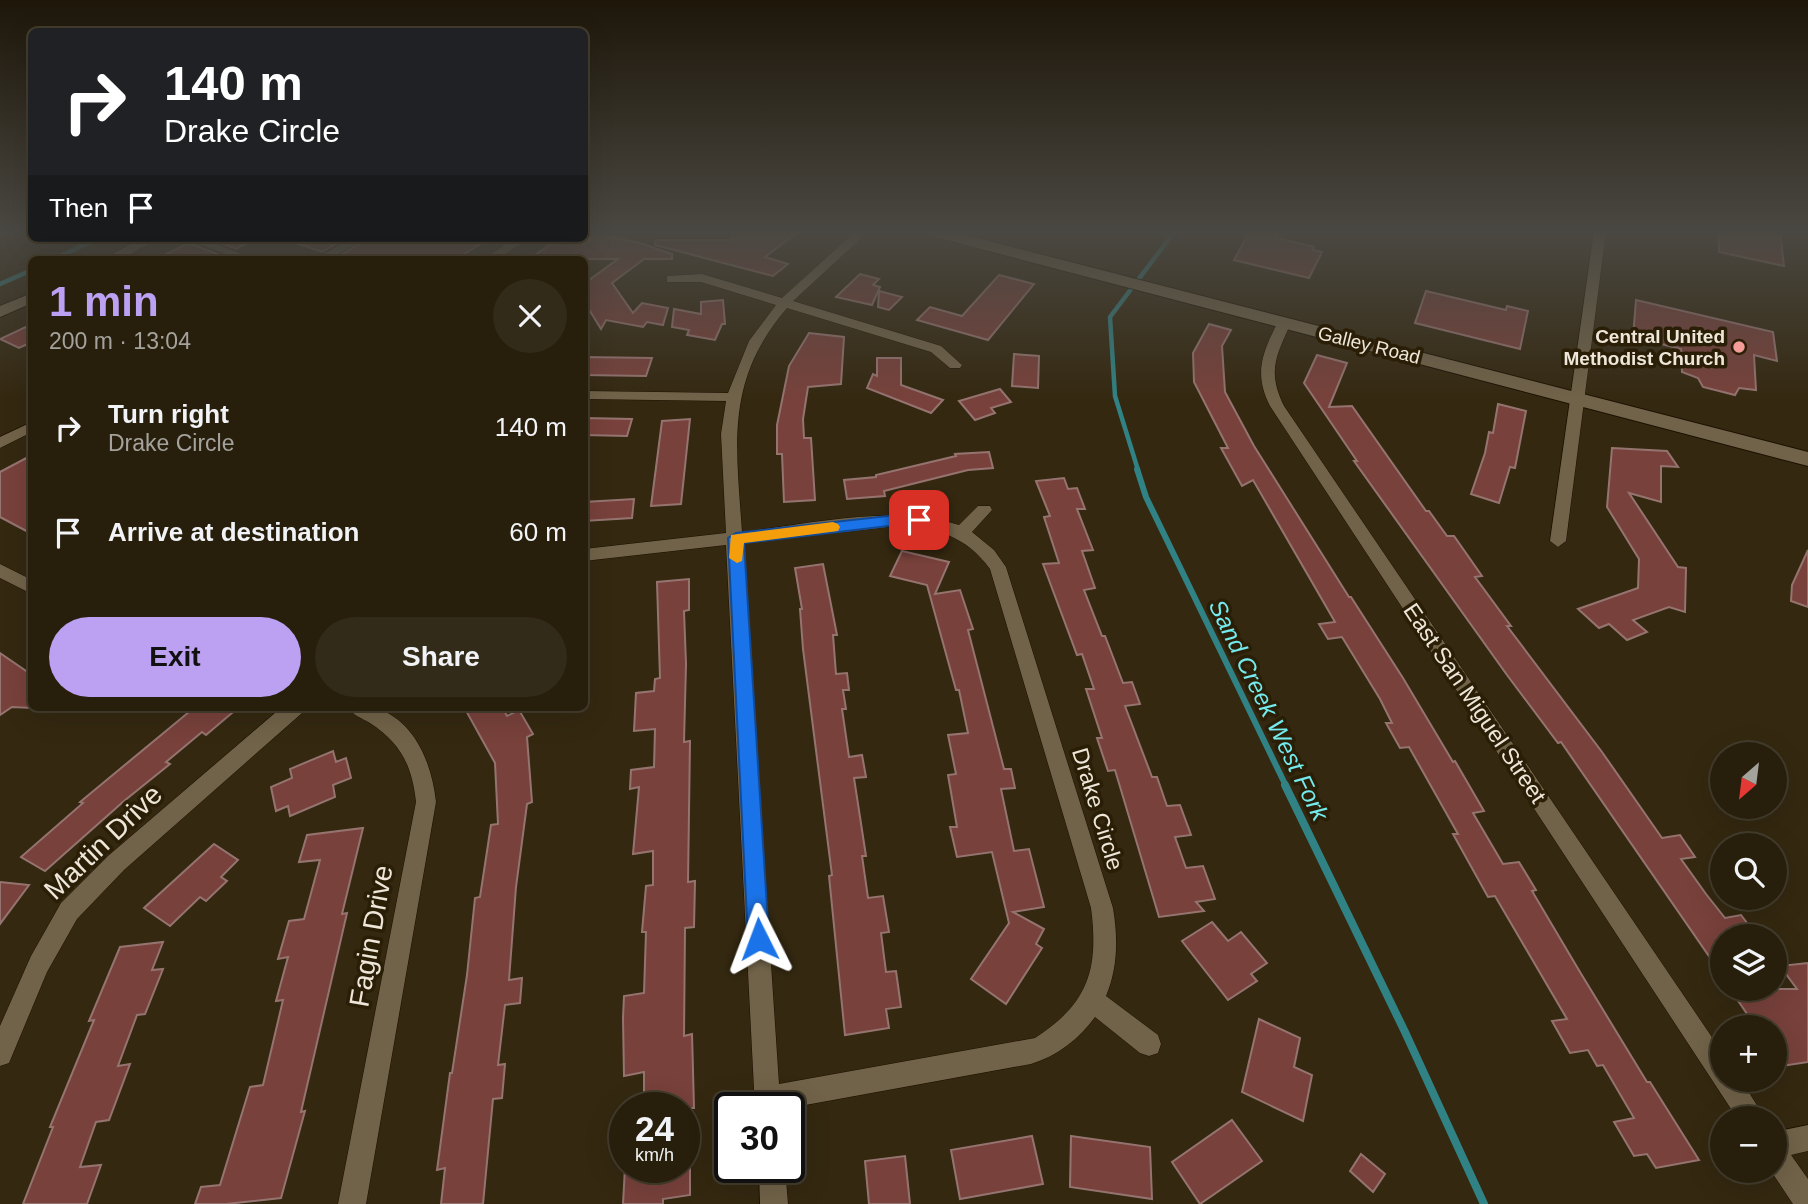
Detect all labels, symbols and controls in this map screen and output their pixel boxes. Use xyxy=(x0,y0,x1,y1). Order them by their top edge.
icon: right xyxy=(49,56,140,147)
text: 140 m xyxy=(164,56,303,110)
text: Drake Circle xyxy=(164,113,340,149)
icon: arrive xyxy=(122,189,160,227)
text: Then xyxy=(49,193,108,223)
text: 1 min xyxy=(49,278,159,325)
button: close xyxy=(493,279,567,353)
street label: Galley Road xyxy=(1316,322,1422,368)
place label: Central United Methodist Church xyxy=(1564,326,1725,369)
text: 200 m · 13:04 xyxy=(49,328,191,354)
marker: Central United Methodist Church xyxy=(1731,339,1747,355)
text: Turn right xyxy=(108,399,229,429)
icon: right xyxy=(49,409,87,447)
text: 140 m xyxy=(495,412,567,442)
text: Drake Circle xyxy=(108,430,235,456)
pin xyxy=(889,490,949,550)
icon: arrive xyxy=(900,501,938,539)
icon: arrive xyxy=(49,514,87,552)
text: Arrive at destination xyxy=(108,517,359,547)
text: 60 m xyxy=(509,517,567,547)
water label: Sand Creek West Fork xyxy=(1204,595,1335,827)
street label: East San Miguel Street xyxy=(1398,598,1552,808)
button: Exit xyxy=(49,617,301,697)
button: Share xyxy=(315,617,567,697)
north arrow xyxy=(1710,742,1787,819)
map controls xyxy=(1710,742,1787,1183)
street label: Drake Circle xyxy=(1067,745,1129,873)
street label: Martin Drive xyxy=(38,778,168,906)
button: search xyxy=(1710,833,1787,910)
street label: Fagin Drive xyxy=(343,863,399,1009)
position arrow xyxy=(722,902,796,976)
button: layers xyxy=(1710,924,1787,1001)
button: + xyxy=(1710,1015,1787,1092)
speed limit sign: 30 xyxy=(714,1092,805,1183)
button: − xyxy=(1710,1106,1787,1183)
text: 24 xyxy=(635,1109,674,1148)
text: km/h xyxy=(635,1145,674,1165)

